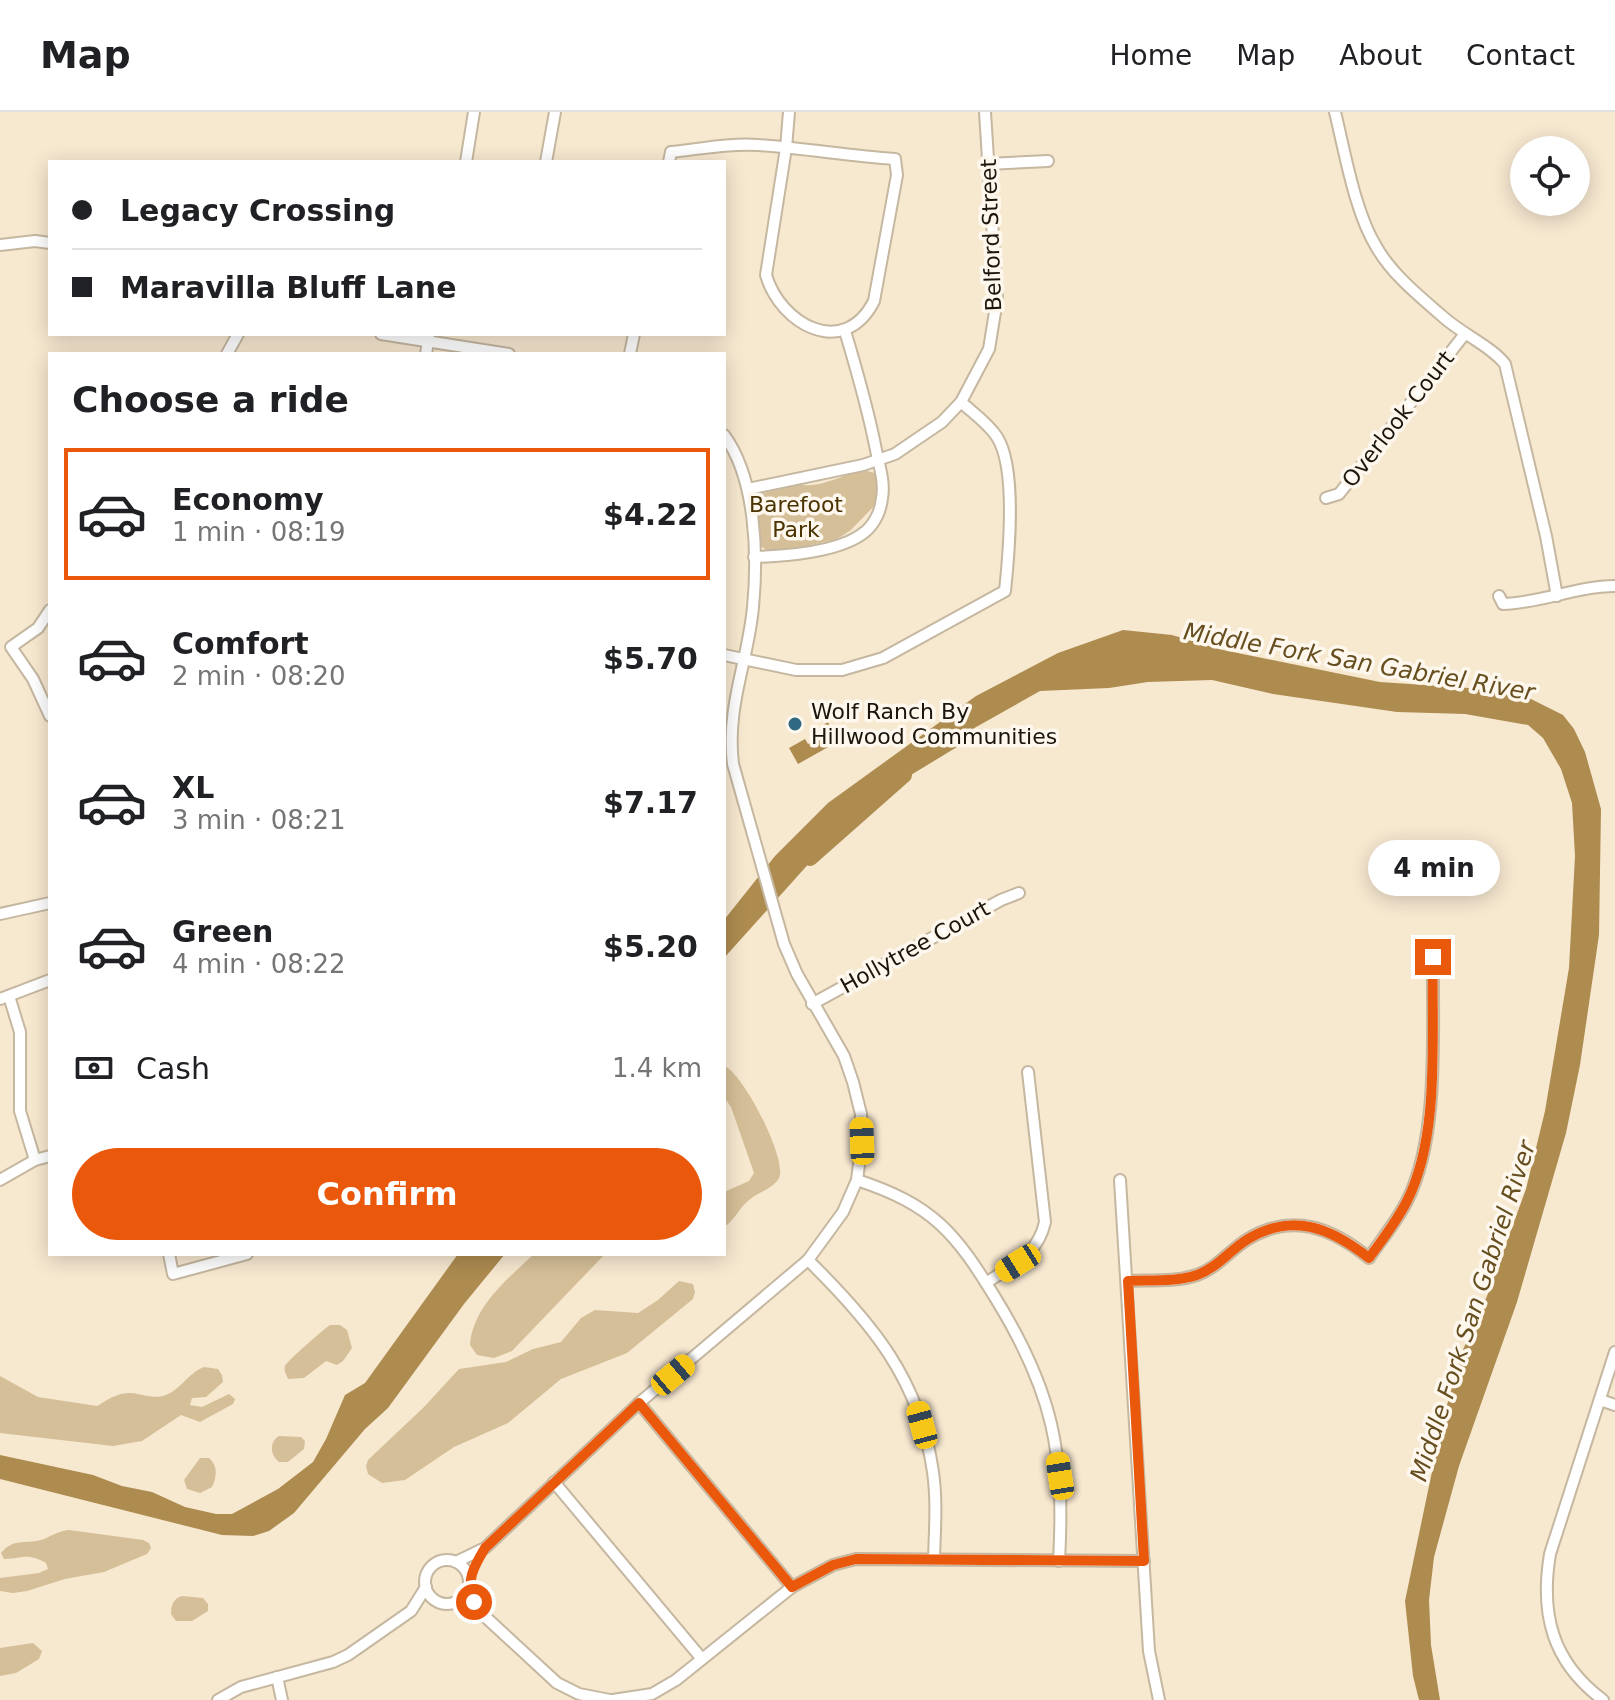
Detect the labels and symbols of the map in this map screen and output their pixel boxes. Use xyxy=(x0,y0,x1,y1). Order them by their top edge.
street label: Belford Street xyxy=(976,158,1006,312)
street label: Overlook Court xyxy=(1337,346,1459,492)
park label: Barefoot Park xyxy=(749,492,843,542)
water label: Middle Fork San Gabriel River xyxy=(1181,617,1539,707)
place label: Wolf Ranch By Hillwood Communities xyxy=(811,699,1057,749)
marker: Wolf Ranch By Hillwood Communities xyxy=(786,715,804,733)
callout: 4 min xyxy=(1367,841,1499,897)
street label: Hollytree Court xyxy=(836,895,994,998)
route end xyxy=(1415,939,1451,975)
car xyxy=(849,1117,875,1165)
water label: Middle Fork San Gabriel River xyxy=(1405,1135,1542,1485)
car xyxy=(991,1240,1045,1286)
car xyxy=(647,1350,699,1400)
car xyxy=(904,1399,940,1451)
car xyxy=(1044,1450,1076,1502)
route start xyxy=(456,1584,492,1620)

